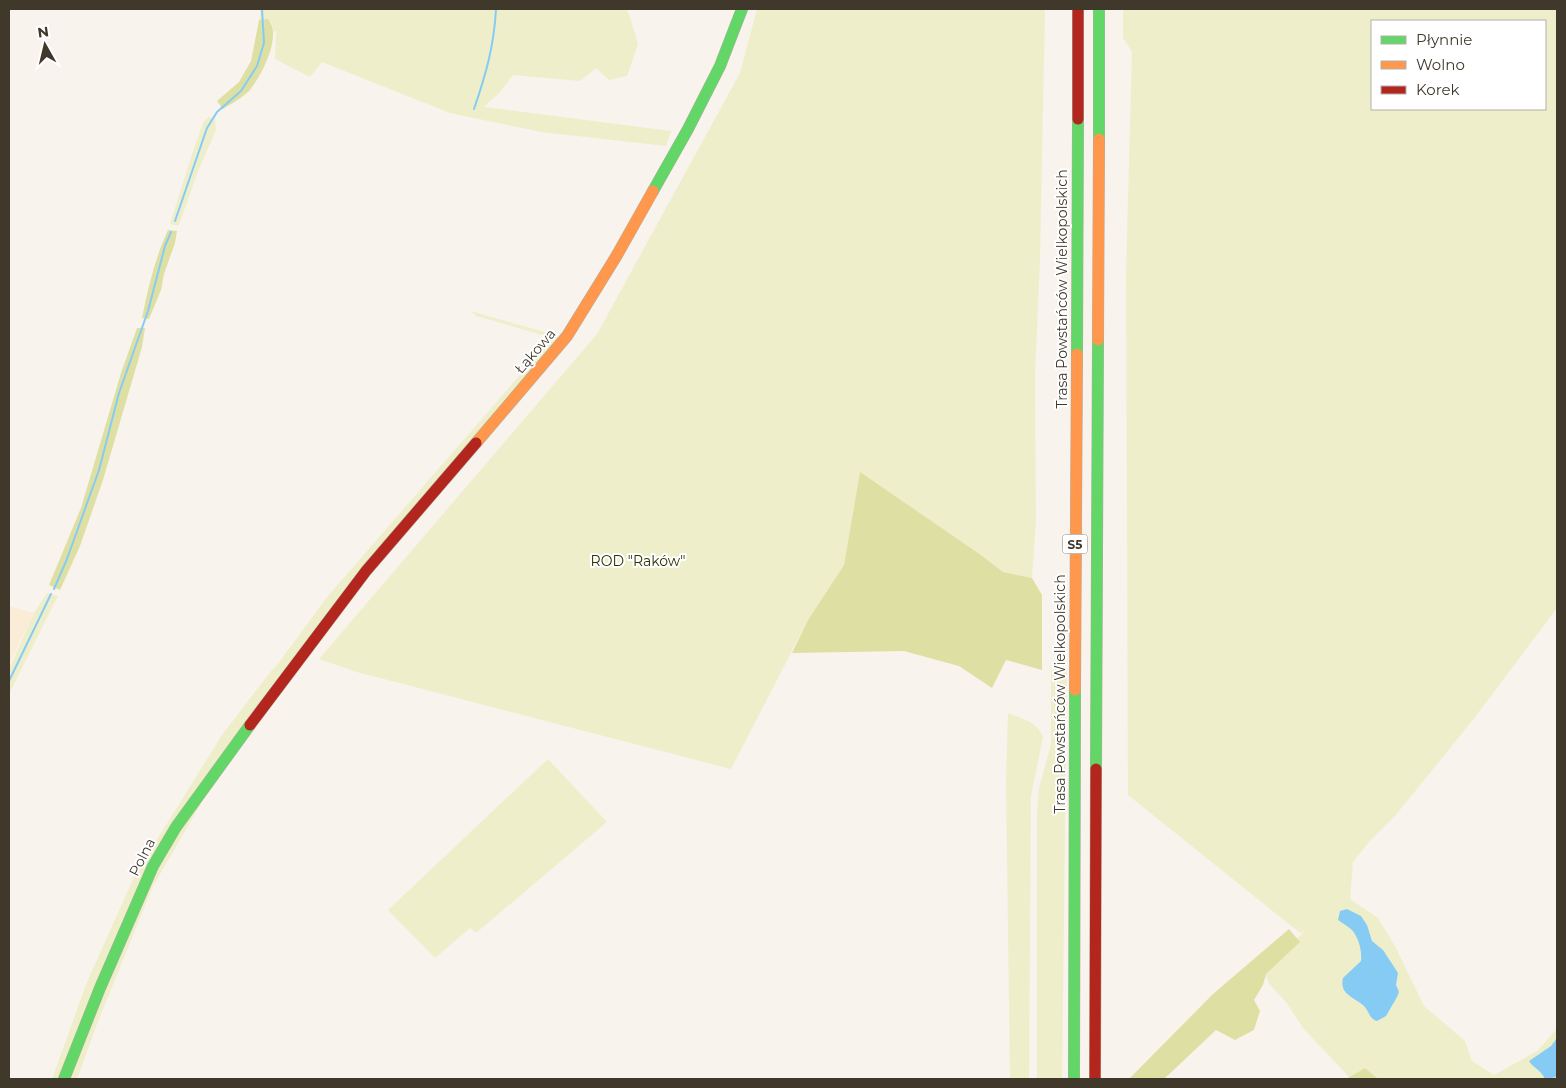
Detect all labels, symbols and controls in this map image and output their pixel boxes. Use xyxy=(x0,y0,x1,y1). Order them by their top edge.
north arrow xyxy=(20,20,70,70)
legend xyxy=(1371,20,1546,110)
text: N xyxy=(36,22,50,42)
text: Płynnie xyxy=(1416,30,1472,49)
text: Wolno xyxy=(1416,55,1465,74)
text: Korek xyxy=(1416,80,1460,99)
street label: Trasa Powstańców Wielkopolskich xyxy=(1053,169,1071,409)
street label: Łąkowa xyxy=(511,325,559,377)
road number: S5 xyxy=(1062,534,1088,554)
park label: ROD "Raków" xyxy=(591,552,685,570)
street label: Trasa Powstańców Wielkopolskich xyxy=(1051,574,1069,814)
street label: Polna xyxy=(125,835,159,879)

